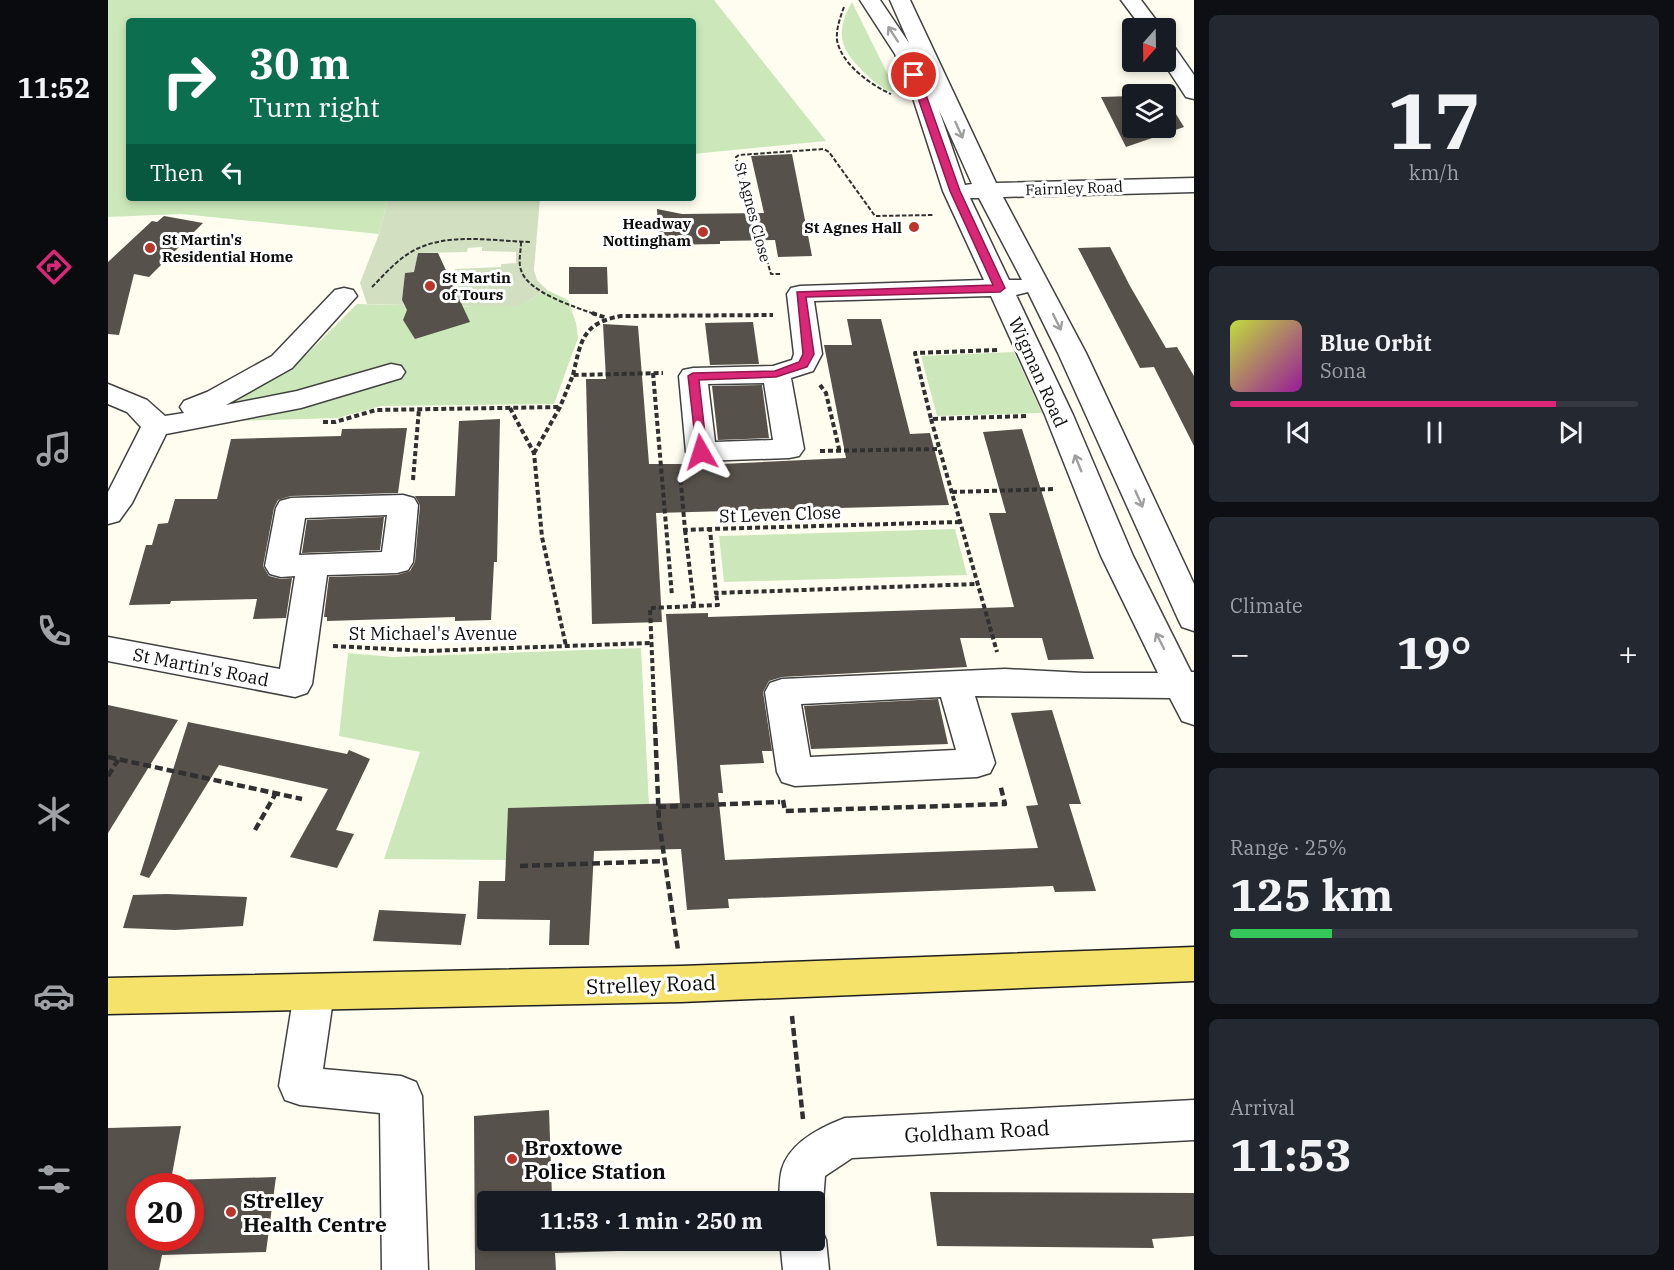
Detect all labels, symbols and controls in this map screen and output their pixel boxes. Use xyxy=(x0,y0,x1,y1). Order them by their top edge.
north arrow xyxy=(1122,18,1176,72)
map controls xyxy=(1122,18,1176,138)
one-way arrow xyxy=(886,26,899,43)
text: 30 m xyxy=(249,36,350,91)
icon: right xyxy=(150,42,228,120)
pin xyxy=(888,49,939,100)
icon: arrive xyxy=(897,58,930,91)
text: 17 xyxy=(1387,69,1481,170)
text: 11:52 xyxy=(18,70,90,105)
button: layers xyxy=(1122,84,1176,138)
text: Turn right xyxy=(249,89,380,124)
one-way arrow xyxy=(954,120,966,138)
icon: left xyxy=(216,156,249,189)
text: Then xyxy=(150,158,204,187)
text: km/h xyxy=(1409,159,1459,186)
street label: St Agnes Close xyxy=(731,160,775,264)
street label: Fairnley Road xyxy=(1025,177,1123,199)
place label: Headway Nottingham xyxy=(603,214,691,250)
place label: St Agnes Hall xyxy=(804,218,902,237)
marker: St Agnes Hall xyxy=(907,220,921,234)
marker: Headway Nottingham xyxy=(696,225,710,239)
place label: St Martin's Residential Home xyxy=(162,230,293,266)
marker: St Martin's Residential Home xyxy=(143,241,157,255)
icon: directions xyxy=(33,246,75,288)
place label: St Martin of Tours xyxy=(442,268,511,304)
marker: St Martin of Tours xyxy=(423,279,437,293)
street label: Wigman Road xyxy=(1003,313,1073,431)
one-way arrow xyxy=(1052,313,1063,331)
text: Blue Orbit xyxy=(1320,328,1431,357)
text: Sona xyxy=(1320,357,1367,384)
icon: previous xyxy=(1282,416,1315,449)
icon: pause xyxy=(1418,416,1451,449)
icon: next xyxy=(1554,416,1587,449)
position arrow xyxy=(669,420,733,484)
icon: music xyxy=(33,428,75,470)
one-way arrow xyxy=(1072,454,1083,473)
one-way arrow xyxy=(1133,490,1145,508)
street label: St Leven Close xyxy=(719,500,841,528)
text: Climate xyxy=(1230,592,1303,619)
icon: phone xyxy=(33,610,75,652)
street label: St Michael's Avenue xyxy=(349,622,517,645)
text: 19° xyxy=(1396,623,1472,681)
one-way arrow xyxy=(1153,632,1165,650)
text: − xyxy=(1230,632,1250,675)
text: + xyxy=(1618,632,1638,675)
street label: St Martin's Road xyxy=(131,643,271,691)
icon: climate xyxy=(33,793,75,835)
text: Range · 25% xyxy=(1230,834,1347,861)
text: 125 km xyxy=(1230,865,1393,923)
street label: Strelley Road xyxy=(585,968,717,1000)
icon: car xyxy=(33,975,75,1017)
text: Arrival xyxy=(1230,1094,1295,1121)
street label: Goldham Road xyxy=(904,1113,1051,1149)
text: 11:53 xyxy=(1230,1125,1352,1183)
place label: Broxtowe Police Station xyxy=(524,1133,666,1185)
marker: Broxtowe Police Station xyxy=(505,1152,519,1166)
icon: filters xyxy=(33,1158,75,1200)
speed limit sign: 20 xyxy=(126,1173,204,1251)
place label: Strelley Health Centre xyxy=(243,1186,387,1238)
marker: Strelley Health Centre xyxy=(224,1205,238,1219)
text: 11:53 · 1 min · 250 m xyxy=(539,1206,763,1235)

